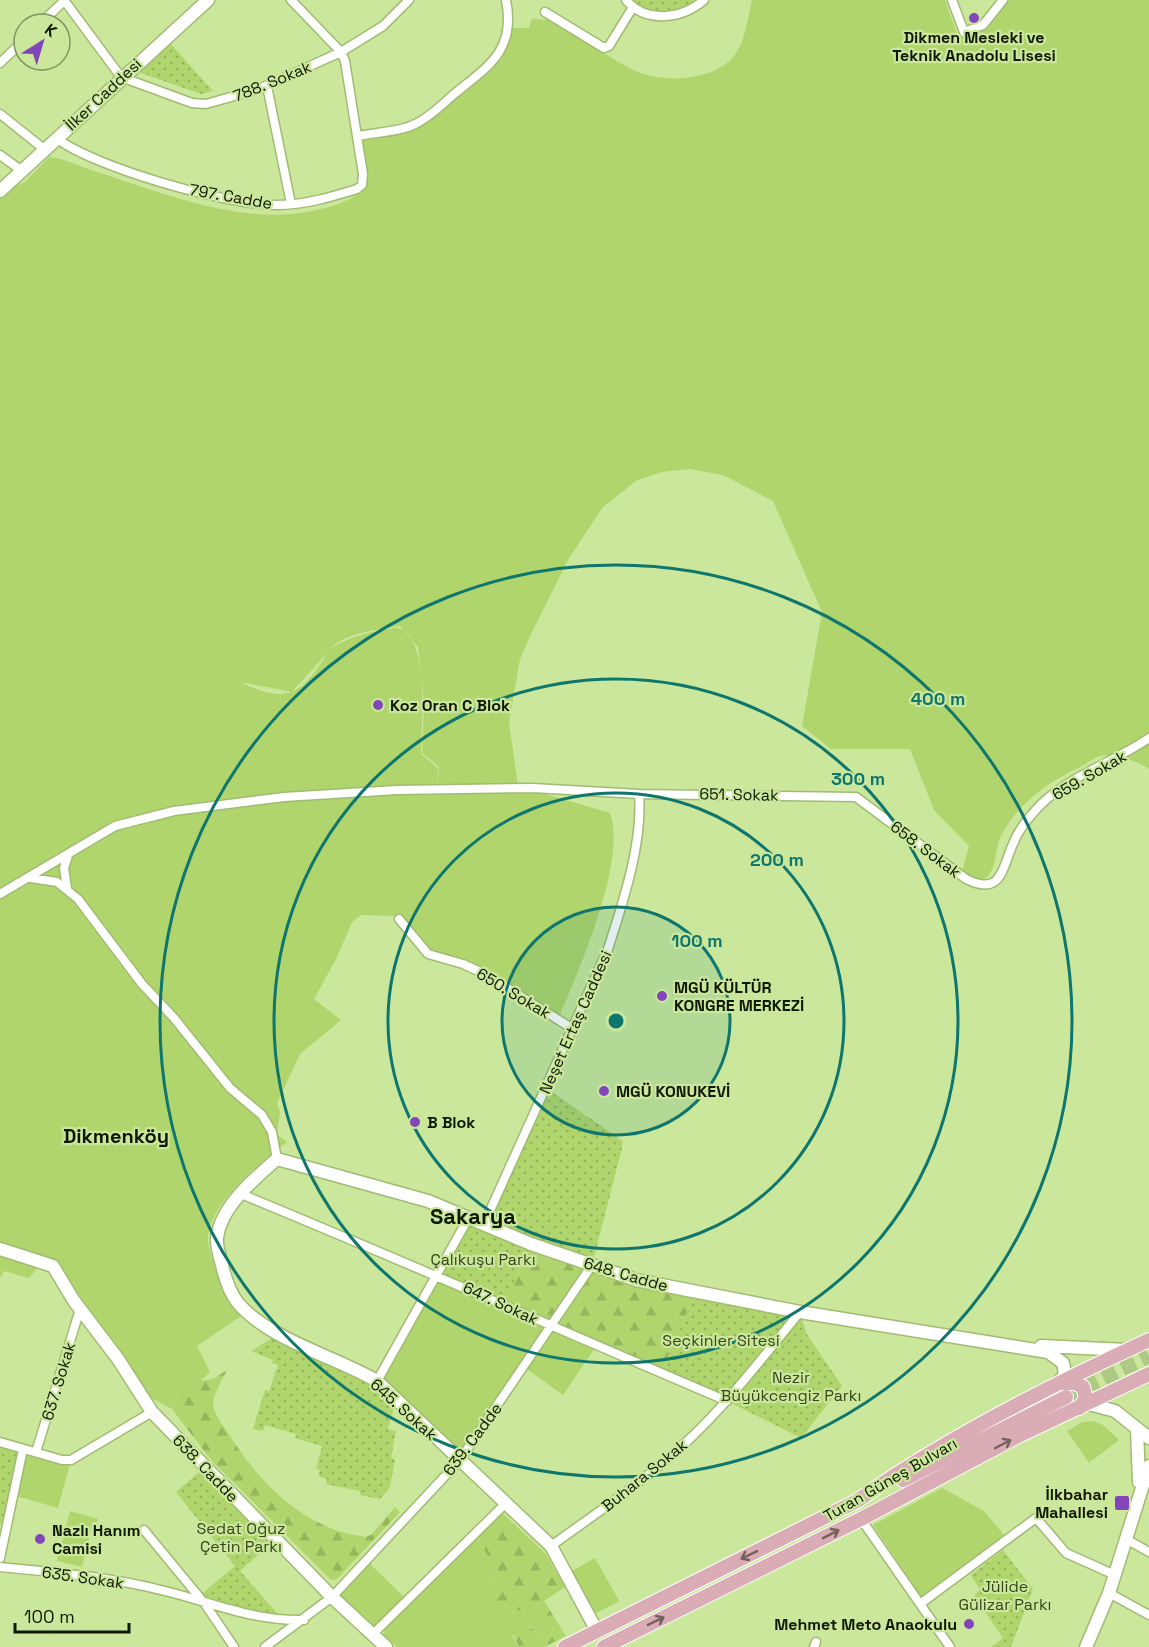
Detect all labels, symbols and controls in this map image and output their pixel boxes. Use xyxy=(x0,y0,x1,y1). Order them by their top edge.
marker: Dikmen Mesleki ve Teknik Anadolu Lisesi xyxy=(967,11,981,25)
north arrow xyxy=(12,12,72,72)
text: K xyxy=(40,19,61,42)
place label: Dikmen Mesleki ve Teknik Anadolu Lisesi xyxy=(892,27,1056,66)
street label: İlker Caddesi xyxy=(61,54,146,135)
street label: 788. Sokak xyxy=(230,56,315,107)
street label: 797. Cadde xyxy=(188,179,274,214)
text: 400 m xyxy=(911,687,965,710)
place label: Koz Oran C Blok xyxy=(390,695,510,716)
marker: Koz Oran C Blok xyxy=(371,698,385,712)
street label: 659. Sokak xyxy=(1048,746,1131,805)
text: 300 m xyxy=(831,767,885,790)
street label: 651. Sokak xyxy=(699,783,779,806)
street label: 658. Sokak xyxy=(886,816,965,883)
text: 200 m xyxy=(750,848,804,871)
text: 100 m xyxy=(671,929,723,952)
street label: Neşet Ertaş Caddesi xyxy=(534,947,617,1097)
street label: 650. Sokak xyxy=(473,963,555,1024)
place label: MGÜ KÜLTÜR KONGRE MERKEZİ xyxy=(674,977,804,1016)
marker: MGÜ KÜLTÜR KONGRE MERKEZİ xyxy=(655,989,669,1003)
centre of rings xyxy=(606,1011,626,1031)
place label: MGÜ KONUKEVİ xyxy=(616,1081,730,1102)
marker: MGÜ KONUKEVİ xyxy=(597,1084,611,1098)
place label: B Blok xyxy=(427,1112,475,1133)
marker: B Blok xyxy=(408,1115,422,1129)
district label: Dikmenköy xyxy=(63,1123,169,1149)
district label: Sakarya xyxy=(430,1202,516,1230)
park label: Çalıkuşu Parkı xyxy=(430,1249,536,1270)
street label: 648. Cadde xyxy=(581,1252,670,1297)
street label: 647. Sokak xyxy=(460,1277,542,1330)
park label: Seçkinler Sitesi xyxy=(662,1330,780,1351)
street label: 637. Sokak xyxy=(37,1339,80,1423)
park label: Nezir Büyükcengiz Parkı xyxy=(721,1367,861,1406)
street label: 645. Sokak xyxy=(366,1374,442,1445)
street label: 639. Cadde xyxy=(438,1399,507,1480)
street label: 638. Cadde xyxy=(168,1430,243,1507)
street label: Turan Güneş Bulvarı xyxy=(820,1433,961,1526)
street label: Buhara Sokak xyxy=(597,1434,692,1516)
one-way arrow xyxy=(994,1438,1012,1449)
place label: İlkbahar Mahallesi xyxy=(1035,1484,1108,1523)
marker: İlkbahar Mahallesi xyxy=(1113,1494,1131,1512)
park label: Sedat Oğuz Çetin Parkı xyxy=(197,1518,285,1557)
place label: Nazlı Hanım Camisi xyxy=(52,1520,140,1559)
one-way arrow xyxy=(822,1528,840,1540)
marker: Nazlı Hanım Camisi xyxy=(33,1532,47,1546)
one-way arrow xyxy=(740,1550,758,1561)
street label: 635. Sokak xyxy=(41,1561,126,1594)
park label: Jülide Gülizar Parkı xyxy=(958,1576,1052,1615)
scale bar xyxy=(15,1596,129,1634)
text: 100 m xyxy=(24,1605,75,1628)
place label: Mehmet Meto Anaokulu xyxy=(774,1614,957,1635)
one-way arrow xyxy=(647,1615,665,1626)
marker: Mehmet Meto Anaokulu xyxy=(962,1617,976,1631)

